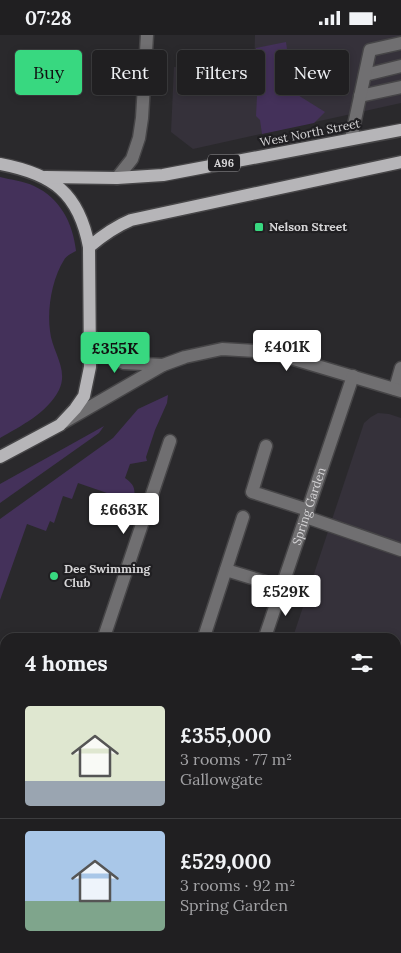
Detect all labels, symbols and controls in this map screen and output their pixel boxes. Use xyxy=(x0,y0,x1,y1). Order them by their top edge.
text: 07:28 xyxy=(25,6,72,30)
chip: Buy xyxy=(15,50,82,95)
chip: Rent xyxy=(92,50,167,95)
chip: Filters xyxy=(177,50,265,95)
chip: New xyxy=(275,50,349,95)
street label: West North Street xyxy=(259,115,362,150)
road number: A96 xyxy=(208,155,240,171)
place label: Nelson Street xyxy=(269,219,348,234)
marker: Nelson Street xyxy=(253,221,265,233)
pin: £401K xyxy=(252,329,322,372)
pin: £355K xyxy=(80,331,150,374)
text: £401K xyxy=(264,336,310,356)
text: £355K xyxy=(92,338,138,358)
street label: Spring Garden xyxy=(289,465,329,547)
pin: £663K xyxy=(89,493,159,535)
text: £663K xyxy=(100,499,148,519)
place label: Dee Swimming Club xyxy=(64,561,152,590)
marker: Dee Swimming Club xyxy=(48,570,60,582)
pin: £529K xyxy=(251,575,321,617)
text: £529K xyxy=(263,581,309,601)
icon: filters xyxy=(348,649,376,677)
text: 4 homes xyxy=(25,650,108,677)
text: £355,000 xyxy=(180,722,271,749)
icon: home xyxy=(65,726,125,786)
text: 3 rooms · 77 m² xyxy=(180,749,292,769)
text: Gallowgate xyxy=(180,769,263,789)
text: £529,000 xyxy=(180,848,271,875)
icon: home xyxy=(65,851,125,911)
text: 3 rooms · 92 m² xyxy=(180,875,295,895)
text: Spring Garden xyxy=(180,895,288,915)

